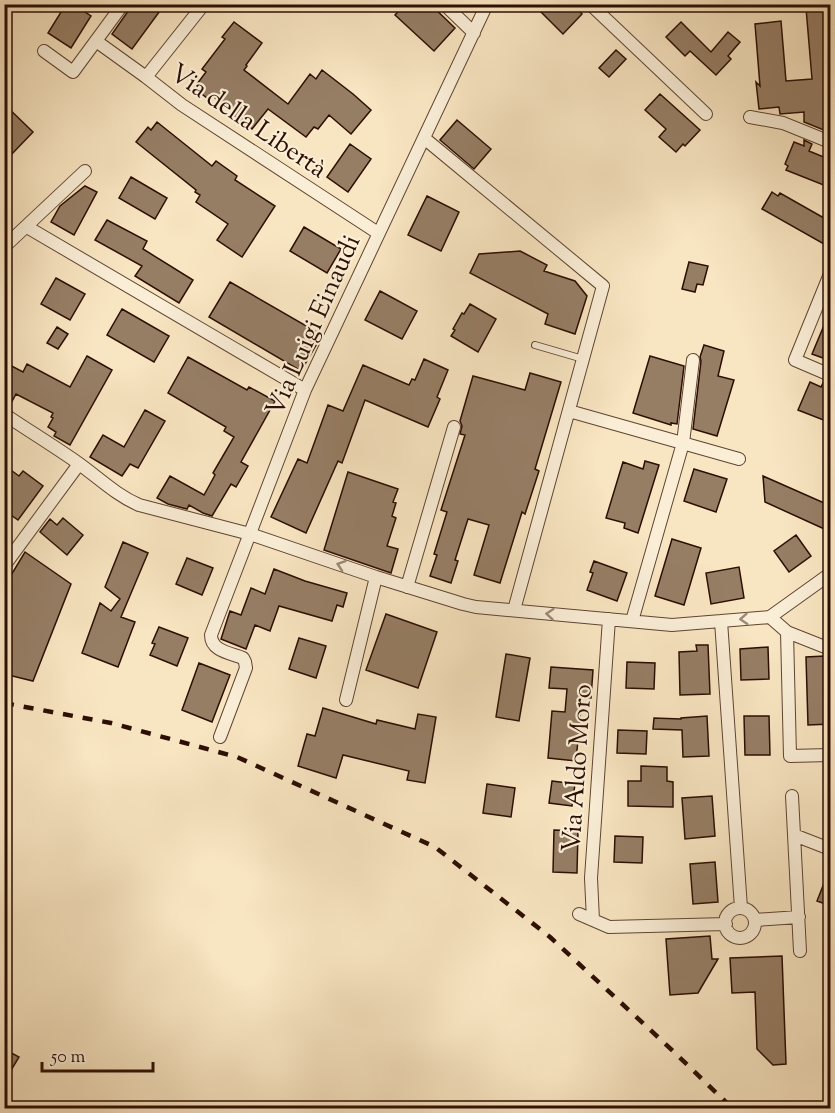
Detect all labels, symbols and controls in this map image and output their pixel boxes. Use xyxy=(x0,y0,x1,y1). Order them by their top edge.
street label: Via della Libertà xyxy=(162,56,334,188)
street label: Via Luigi Einaudi xyxy=(258,229,371,423)
one-way arrow xyxy=(336,559,346,572)
one-way arrow xyxy=(545,608,554,621)
one-way arrow xyxy=(739,613,748,626)
street label: Via Aldo Moro xyxy=(554,683,603,853)
scale bar xyxy=(42,1035,153,1073)
text: 50 m xyxy=(50,1045,86,1071)

